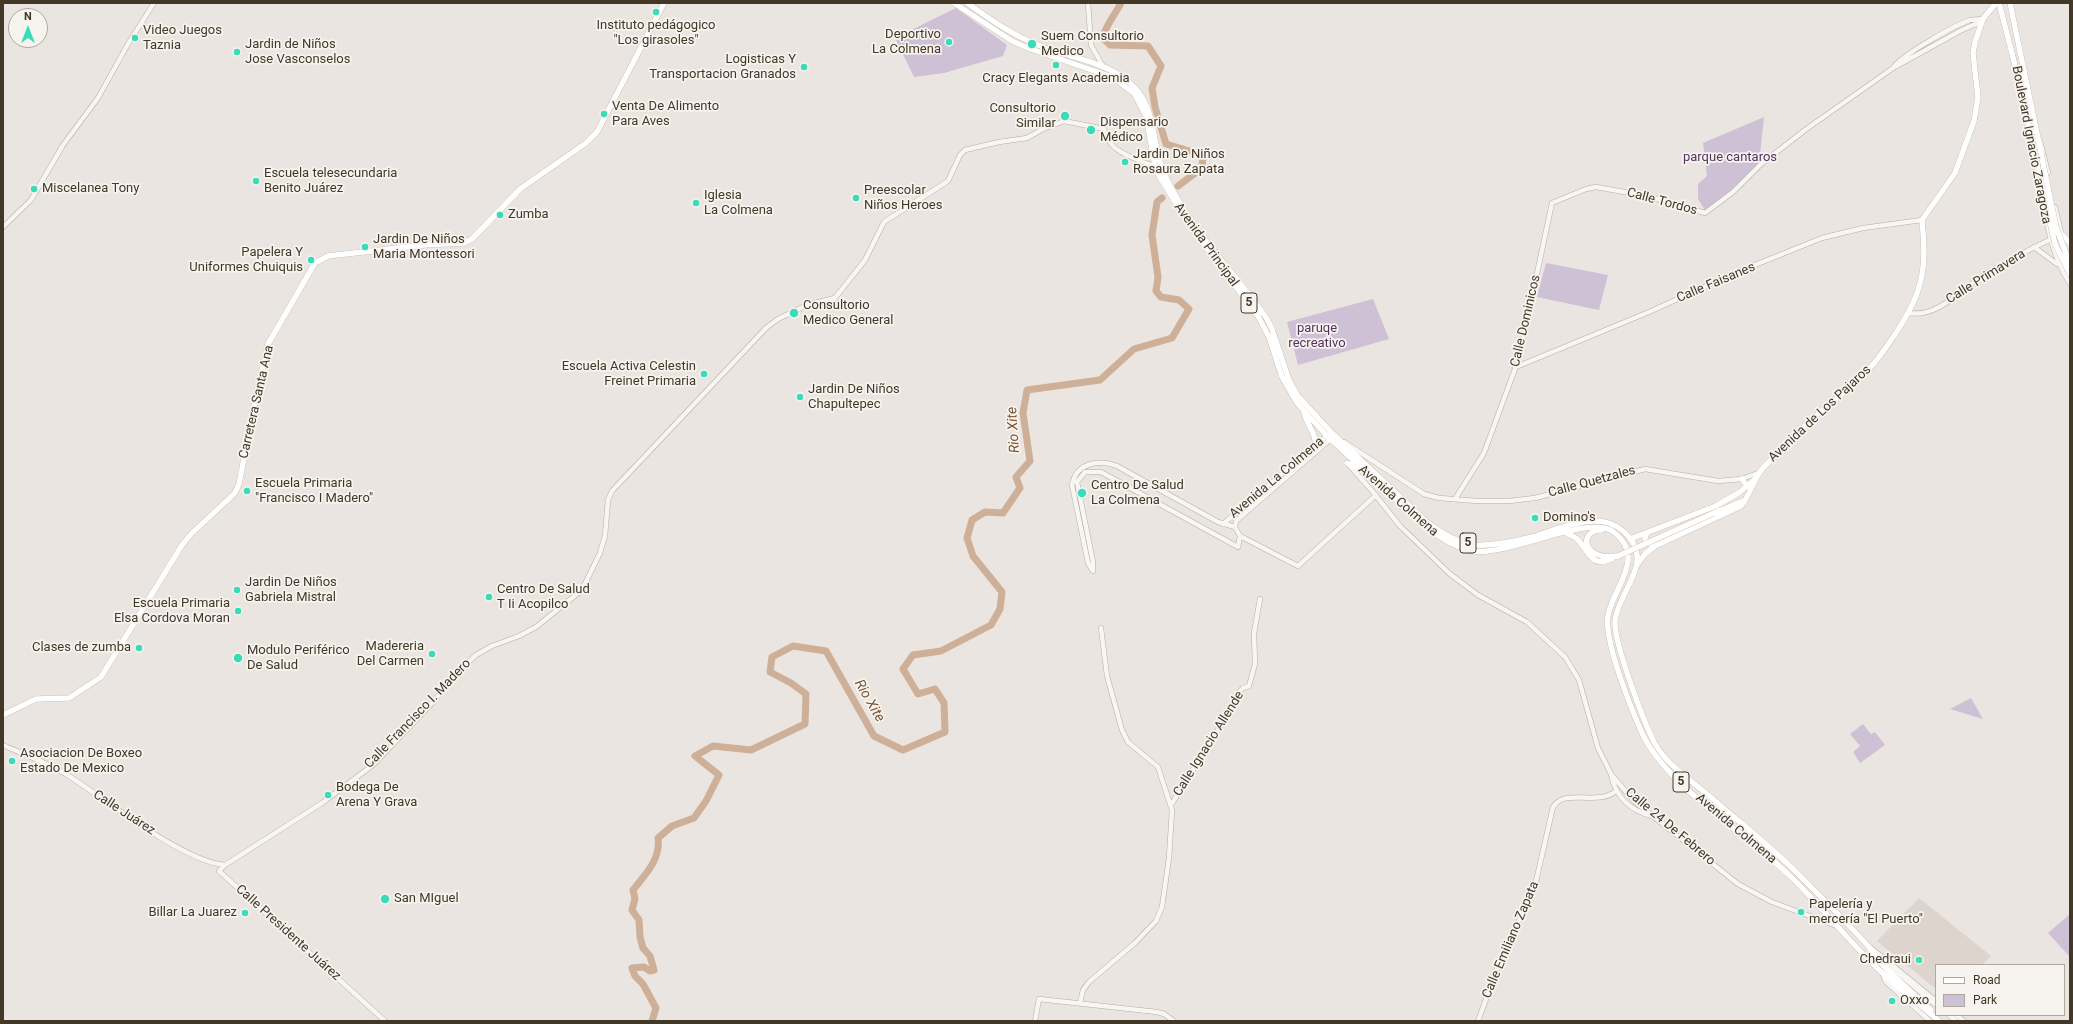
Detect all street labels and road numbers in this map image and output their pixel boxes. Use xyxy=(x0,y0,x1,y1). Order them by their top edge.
street label: Boulevard Ignacio Zaragoza xyxy=(2008,65,2054,225)
street label: Calle Tordos xyxy=(1625,185,1699,219)
street label: Avenida Principal xyxy=(1170,200,1242,290)
street label: Calle Primavera xyxy=(1944,246,2028,308)
street label: Calle Faisanes xyxy=(1674,259,1758,307)
street label: Calle Dominicos xyxy=(1508,274,1544,368)
road number: 5 xyxy=(1241,293,1257,313)
street label: Carretera Santa Ana xyxy=(236,344,278,460)
street label: Avenida de Los Pajaros xyxy=(1765,362,1875,466)
street label: Avenida La Colmena xyxy=(1227,434,1327,522)
street label: Avenida Colmena xyxy=(1355,462,1441,540)
street label: Calle Quetzales xyxy=(1547,463,1637,501)
road number: 5 xyxy=(1460,533,1476,553)
street label: Calle Francisco I. Madero xyxy=(362,656,474,772)
street label: Calle Ignacio Allende xyxy=(1170,689,1248,799)
road number: 5 xyxy=(1673,772,1689,792)
street label: Calle 24 De Febrero xyxy=(1622,785,1718,869)
street label: Calle Juárez xyxy=(90,787,158,839)
street label: Avenida Colmena xyxy=(1692,791,1780,867)
street label: Calle Emiliano Zapata xyxy=(1479,879,1543,1001)
street label: Calle Presidente Juárez xyxy=(232,882,344,984)

